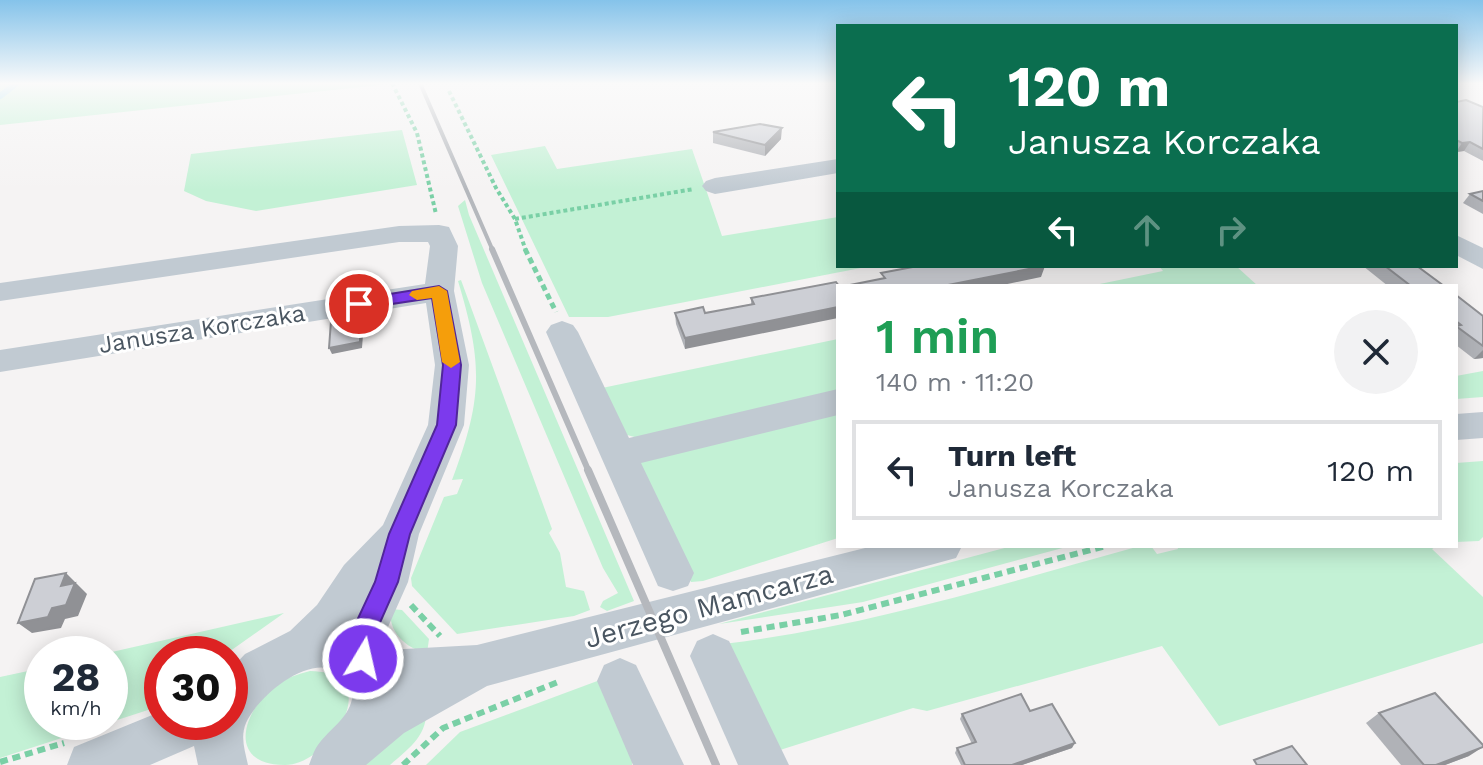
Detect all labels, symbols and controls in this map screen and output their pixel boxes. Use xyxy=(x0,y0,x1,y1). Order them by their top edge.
text: 120 m xyxy=(1008,54,1170,120)
icon: left xyxy=(876,56,980,160)
text: Janusza Korczaka xyxy=(1008,121,1321,163)
icon: left xyxy=(1041,208,1085,252)
icon: ahead xyxy=(1125,208,1169,252)
icon: right xyxy=(1209,208,1253,252)
pin xyxy=(325,270,393,338)
icon: arrive xyxy=(337,282,381,326)
street label: Janusza Korczaka xyxy=(97,299,307,359)
text: 1 min xyxy=(876,308,999,365)
button: close xyxy=(1334,310,1418,394)
text: 140 m · 11:20 xyxy=(876,367,1034,397)
text: Turn left xyxy=(948,438,1076,473)
icon: left xyxy=(880,448,924,492)
text: 120 m xyxy=(1327,453,1414,488)
text: Janusza Korczaka xyxy=(948,473,1174,503)
street label: Jerzego Mamcarza xyxy=(581,557,837,655)
position arrow xyxy=(321,617,405,701)
speed limit sign: 30 xyxy=(144,636,248,740)
text: 28 xyxy=(52,654,100,701)
text: km/h xyxy=(50,696,102,720)

